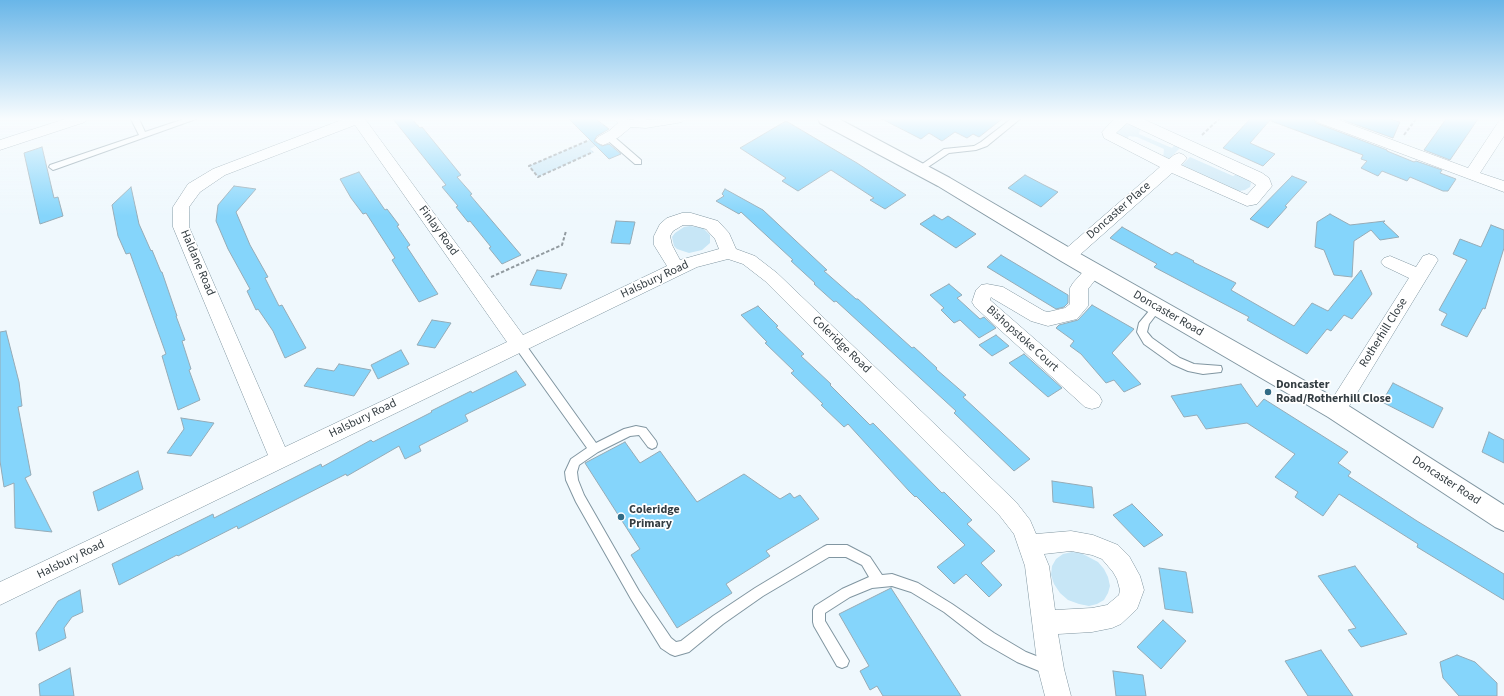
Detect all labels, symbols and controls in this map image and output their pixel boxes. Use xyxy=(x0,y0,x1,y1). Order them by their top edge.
street label: Doncaster Place xyxy=(1084,179,1154,243)
street label: Finlay Road xyxy=(415,203,461,259)
street label: Haldane Road xyxy=(177,228,217,298)
street label: Halsbury Road xyxy=(619,258,691,302)
street label: Doncaster Road xyxy=(1130,288,1206,340)
street label: Rotherhill Close xyxy=(1357,296,1411,370)
street label: Bishopstoke Court xyxy=(983,303,1061,375)
street label: Coleridge Road xyxy=(809,313,873,377)
place label: Doncaster Road/Rotherhill Close xyxy=(1276,378,1391,406)
marker: Doncaster Road/Rotherhill Close xyxy=(1263,387,1273,397)
street label: Halsbury Road xyxy=(327,396,399,442)
street label: Doncaster Road xyxy=(1409,454,1483,508)
place label: Coleridge Primary xyxy=(629,503,680,531)
marker: Coleridge Primary xyxy=(616,512,626,522)
street label: Halsbury Road xyxy=(35,537,107,583)

